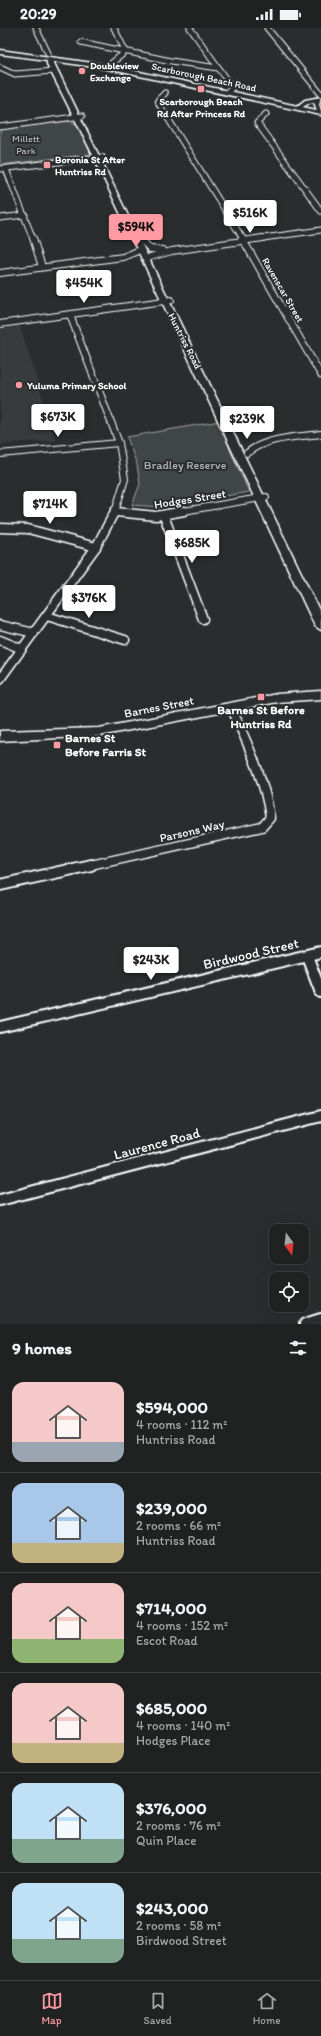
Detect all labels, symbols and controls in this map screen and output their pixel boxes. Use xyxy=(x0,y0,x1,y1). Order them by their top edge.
text: 20:29 xyxy=(20,5,57,23)
place label: Doubleview Exchange xyxy=(90,59,139,84)
street label: Scarborough Beach Road xyxy=(150,60,258,95)
marker: Doubleview Exchange xyxy=(77,66,87,76)
marker: Scarborough Beach Rd After Princess Rd xyxy=(196,84,206,94)
place label: Scarborough Beach Rd After Princess Rd xyxy=(157,95,246,120)
park label: Millett Park xyxy=(12,132,40,157)
place label: Boronia St After Huntriss Rd xyxy=(55,153,126,178)
marker: Boronia St After Huntriss Rd xyxy=(42,160,52,170)
pin: $516K xyxy=(222,200,278,234)
text: $516K xyxy=(233,205,267,220)
pin: $594K xyxy=(108,214,164,248)
text: $594K xyxy=(118,219,154,234)
street label: Ravenscar Street xyxy=(259,255,307,325)
pin: $454K xyxy=(56,270,112,304)
text: $454K xyxy=(65,275,103,290)
street label: Huntriss Road xyxy=(165,311,205,372)
place label: Yuluma Primary School xyxy=(26,379,127,392)
marker: Yuluma Primary School xyxy=(14,380,24,390)
pin: $673K xyxy=(30,404,86,438)
pin: $239K xyxy=(219,406,275,440)
text: $673K xyxy=(40,409,76,424)
text: $239K xyxy=(229,411,265,426)
park label: Bradley Reserve xyxy=(144,458,227,472)
street label: Hodges Street xyxy=(153,486,228,512)
pin: $714K xyxy=(22,491,78,525)
text: $714K xyxy=(32,496,68,511)
pin: $685K xyxy=(164,530,220,564)
text: $685K xyxy=(174,535,210,550)
pin: $376K xyxy=(61,585,117,619)
text: $376K xyxy=(71,590,107,605)
marker: Barnes St Before Huntriss Rd xyxy=(256,692,266,702)
street label: Barnes Street xyxy=(123,693,196,721)
place label: Barnes St Before Huntriss Rd xyxy=(217,703,305,731)
place label: Barnes St Before Farris St xyxy=(65,731,147,759)
marker: Barnes St Before Farris St xyxy=(52,740,62,750)
street label: Parsons Way xyxy=(158,817,226,845)
street label: Birdwood Street xyxy=(202,935,300,973)
pin: $243K xyxy=(123,947,179,981)
text: $243K xyxy=(133,952,169,967)
street label: Laurence Road xyxy=(112,1124,202,1164)
north arrow xyxy=(269,1224,309,1264)
map controls xyxy=(269,1224,309,1312)
button: locate xyxy=(269,1272,309,1312)
icon: filters xyxy=(287,1337,309,1359)
text: 9 homes xyxy=(12,1338,72,1358)
text: $594,000 xyxy=(136,1397,208,1417)
icon: home xyxy=(44,1398,92,1446)
text: 4 rooms · 112 m² xyxy=(136,1417,227,1432)
text: Huntriss Road xyxy=(136,1432,216,1447)
text: $239,000 xyxy=(136,1498,207,1518)
icon: home xyxy=(44,1499,92,1547)
text: 2 rooms · 66 m² xyxy=(136,1518,221,1533)
text: Huntriss Road xyxy=(136,1533,216,1548)
text: $714,000 xyxy=(136,1598,207,1618)
icon: home xyxy=(44,1599,92,1647)
text: 4 rooms · 152 m² xyxy=(136,1618,228,1633)
text: Escot Road xyxy=(136,1633,198,1648)
text: $685,000 xyxy=(136,1698,207,1718)
icon: home xyxy=(44,1699,92,1747)
text: 4 rooms · 140 m² xyxy=(136,1718,230,1733)
text: Hodges Place xyxy=(136,1733,210,1748)
text: $376,000 xyxy=(136,1798,207,1818)
icon: home xyxy=(44,1799,92,1847)
text: 2 rooms · 76 m² xyxy=(136,1818,221,1833)
text: Quin Place xyxy=(136,1833,196,1848)
text: $243,000 xyxy=(136,1898,209,1918)
icon: home xyxy=(44,1899,92,1947)
text: 2 rooms · 58 m² xyxy=(136,1918,221,1933)
text: Birdwood Street xyxy=(136,1933,227,1948)
tab: Map xyxy=(41,1990,63,2027)
tab: Saved xyxy=(144,1990,172,2027)
tab: Home xyxy=(253,1990,280,2027)

